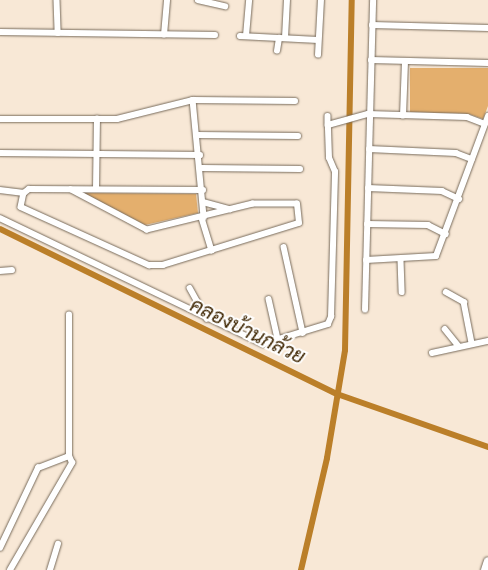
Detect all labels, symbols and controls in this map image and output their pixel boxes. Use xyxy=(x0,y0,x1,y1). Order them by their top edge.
water label: คลองบ้านกล้วย xyxy=(186,294,308,370)

